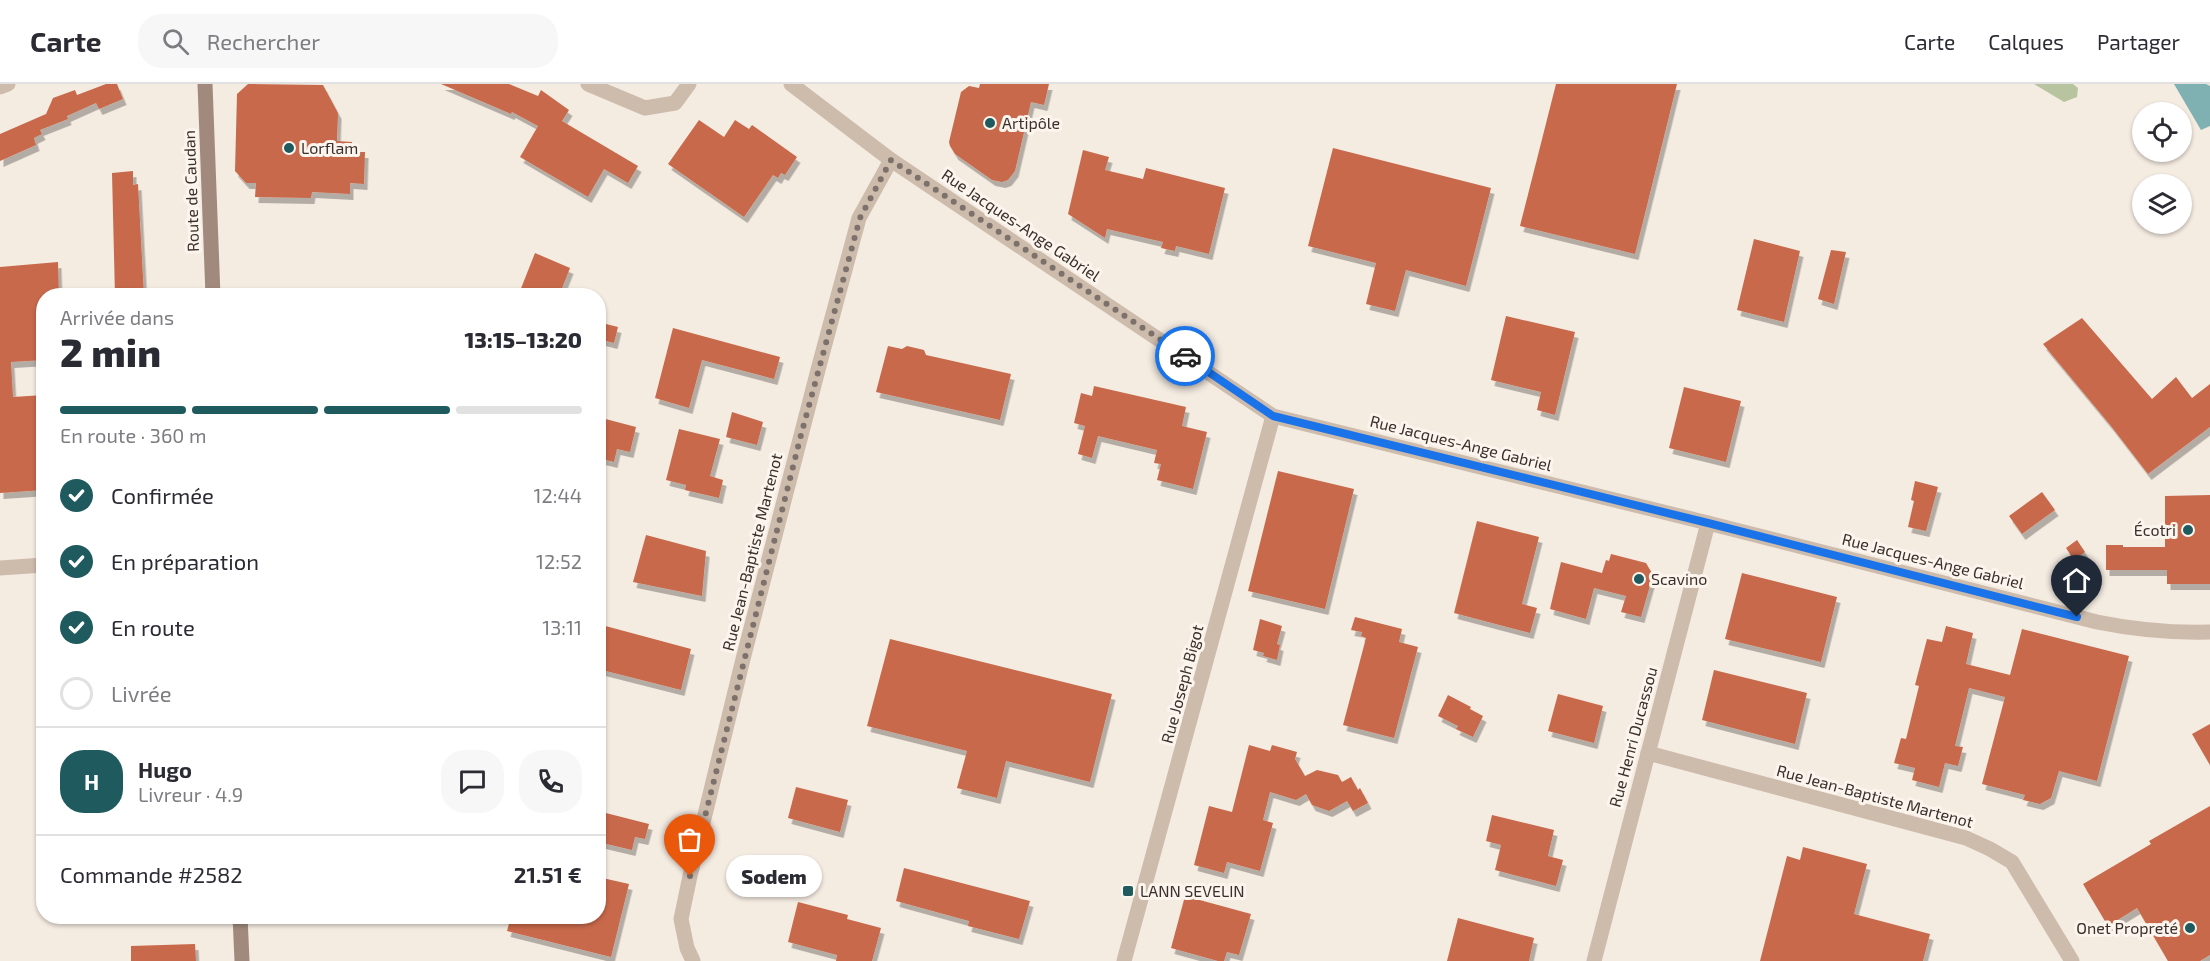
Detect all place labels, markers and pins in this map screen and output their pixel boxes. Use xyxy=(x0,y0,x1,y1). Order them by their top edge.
place label: Artipôle xyxy=(1002,113,1060,132)
marker: Artipôle xyxy=(983,116,997,130)
place label: Lorflam xyxy=(301,138,358,157)
marker: Lorflam xyxy=(282,141,296,155)
place label: Écotri xyxy=(2134,520,2176,539)
marker: Écotri xyxy=(2181,523,2195,537)
pin xyxy=(2051,555,2102,617)
place label: Scavino xyxy=(1651,569,1707,588)
marker: Scavino xyxy=(1632,572,1646,586)
pin xyxy=(664,814,715,876)
callout: Sodem xyxy=(726,855,822,897)
place label: LANN SEVELIN xyxy=(1140,881,1245,900)
marker: LANN SEVELIN xyxy=(1121,884,1135,898)
place label: Onet Propreté xyxy=(2076,918,2178,937)
marker: Onet Propreté xyxy=(2183,921,2197,935)

